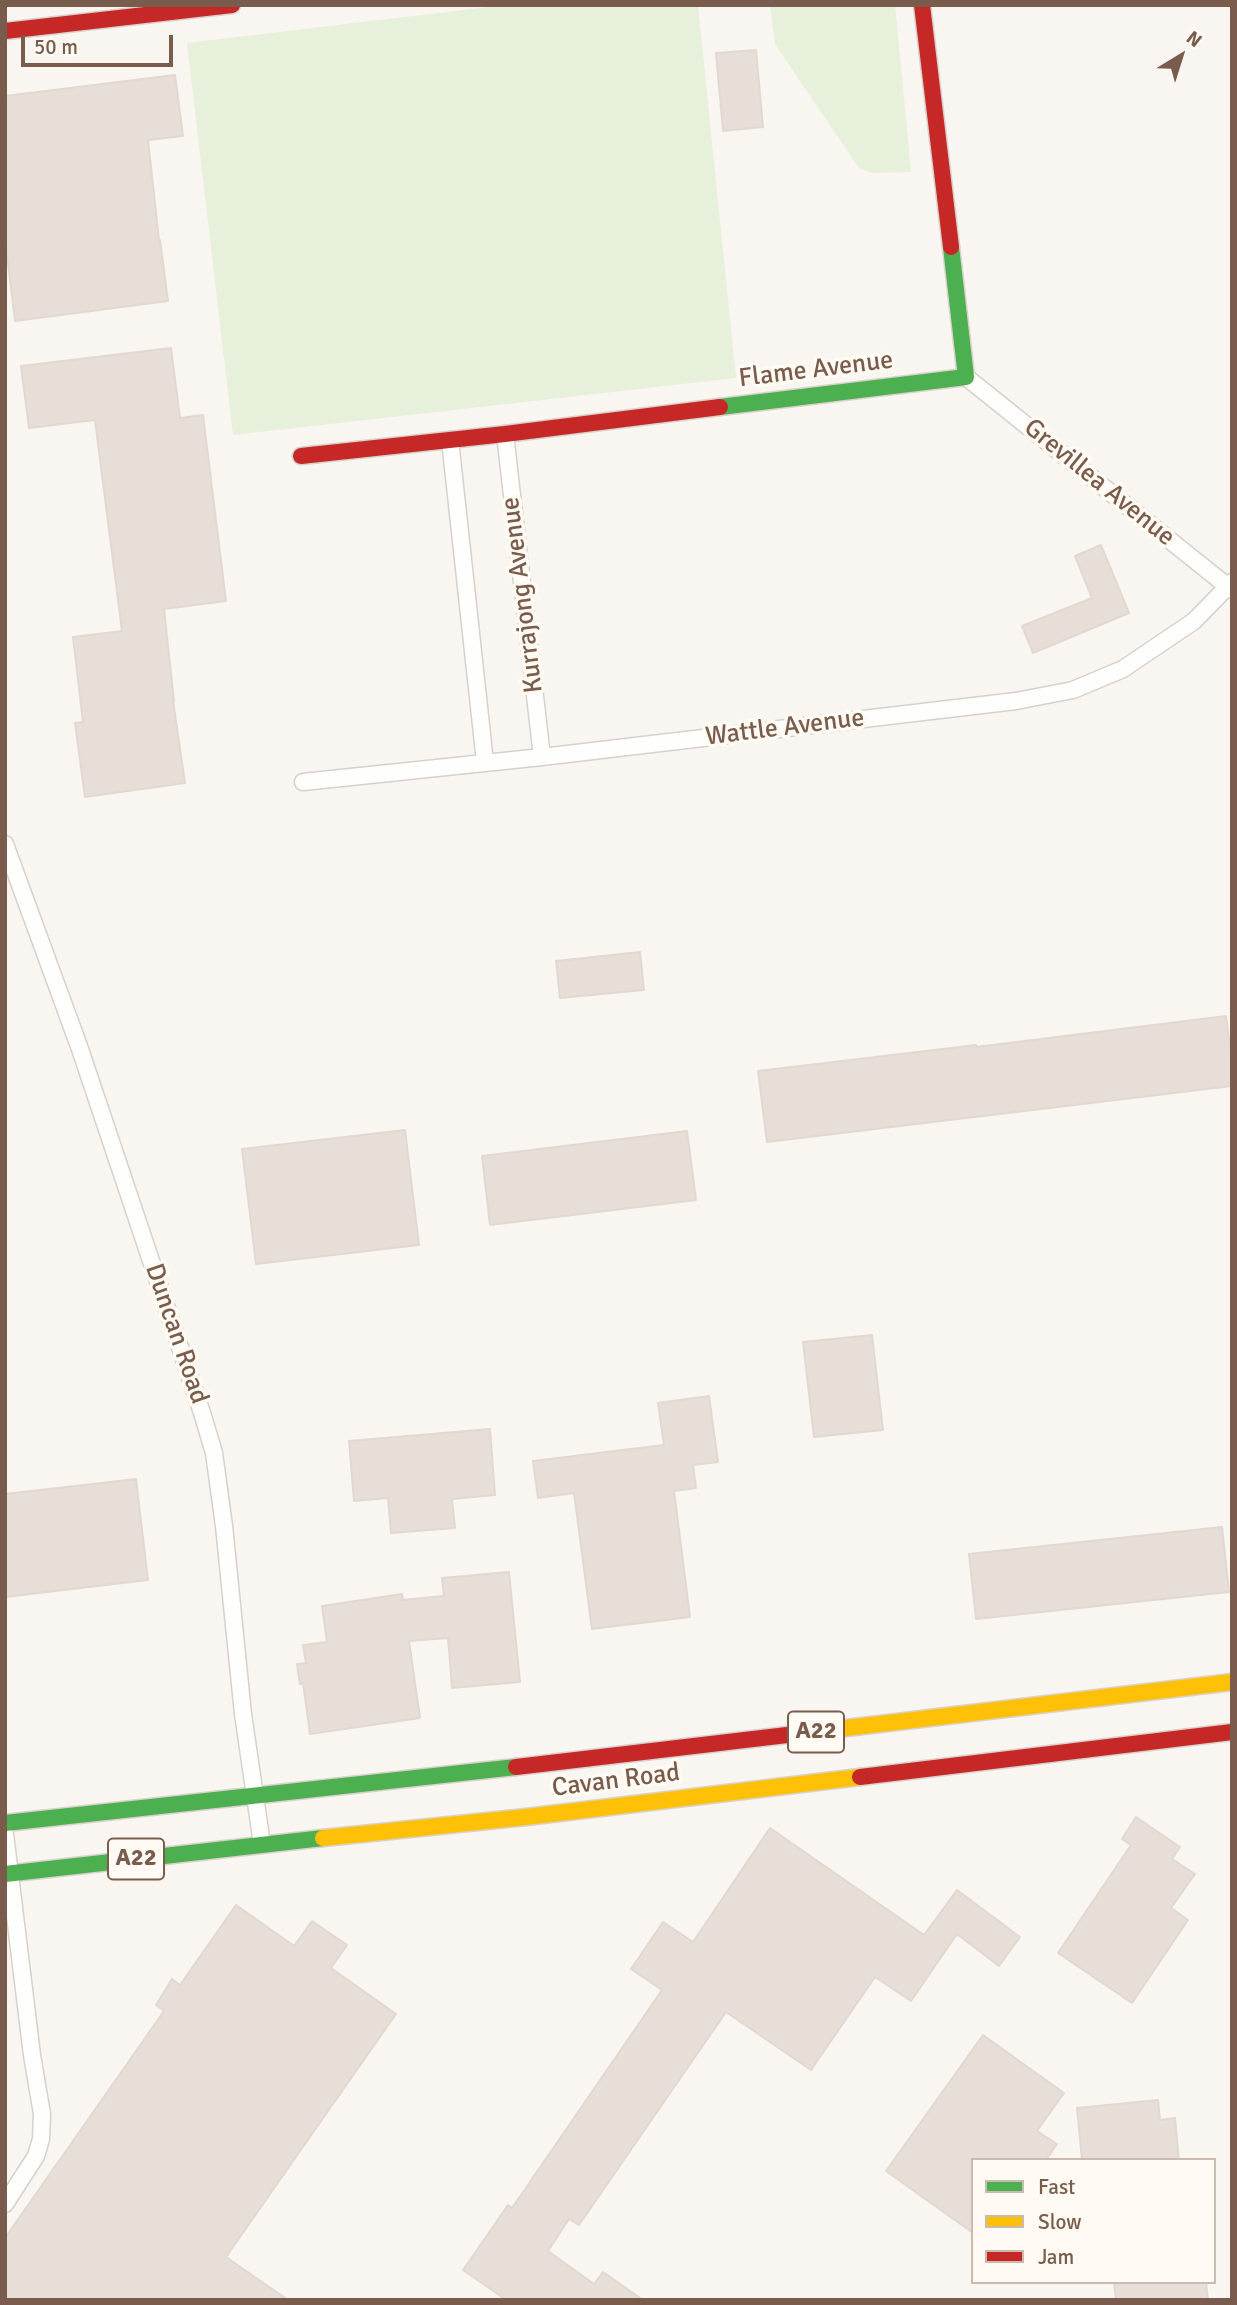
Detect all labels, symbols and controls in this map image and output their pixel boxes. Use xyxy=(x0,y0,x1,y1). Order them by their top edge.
scale bar xyxy=(24,21,177,65)
north arrow xyxy=(1146,21,1216,91)
text: N xyxy=(1181,26,1207,53)
text: 50 m xyxy=(34,34,78,60)
street label: Flame Avenue xyxy=(737,345,895,395)
street label: Grevillea Avenue xyxy=(1017,413,1181,553)
street label: Kurrajong Avenue xyxy=(496,495,550,695)
street label: Wattle Avenue xyxy=(704,703,866,753)
street label: Duncan Road xyxy=(137,1260,215,1408)
road number: A22 xyxy=(788,1712,844,1752)
street label: Cavan Road xyxy=(550,1758,682,1804)
road number: A22 xyxy=(108,1838,164,1880)
legend xyxy=(971,2158,1216,2284)
text: Fast xyxy=(1038,2174,1075,2200)
text: Slow xyxy=(1038,2209,1082,2235)
text: Jam xyxy=(1038,2244,1074,2270)

